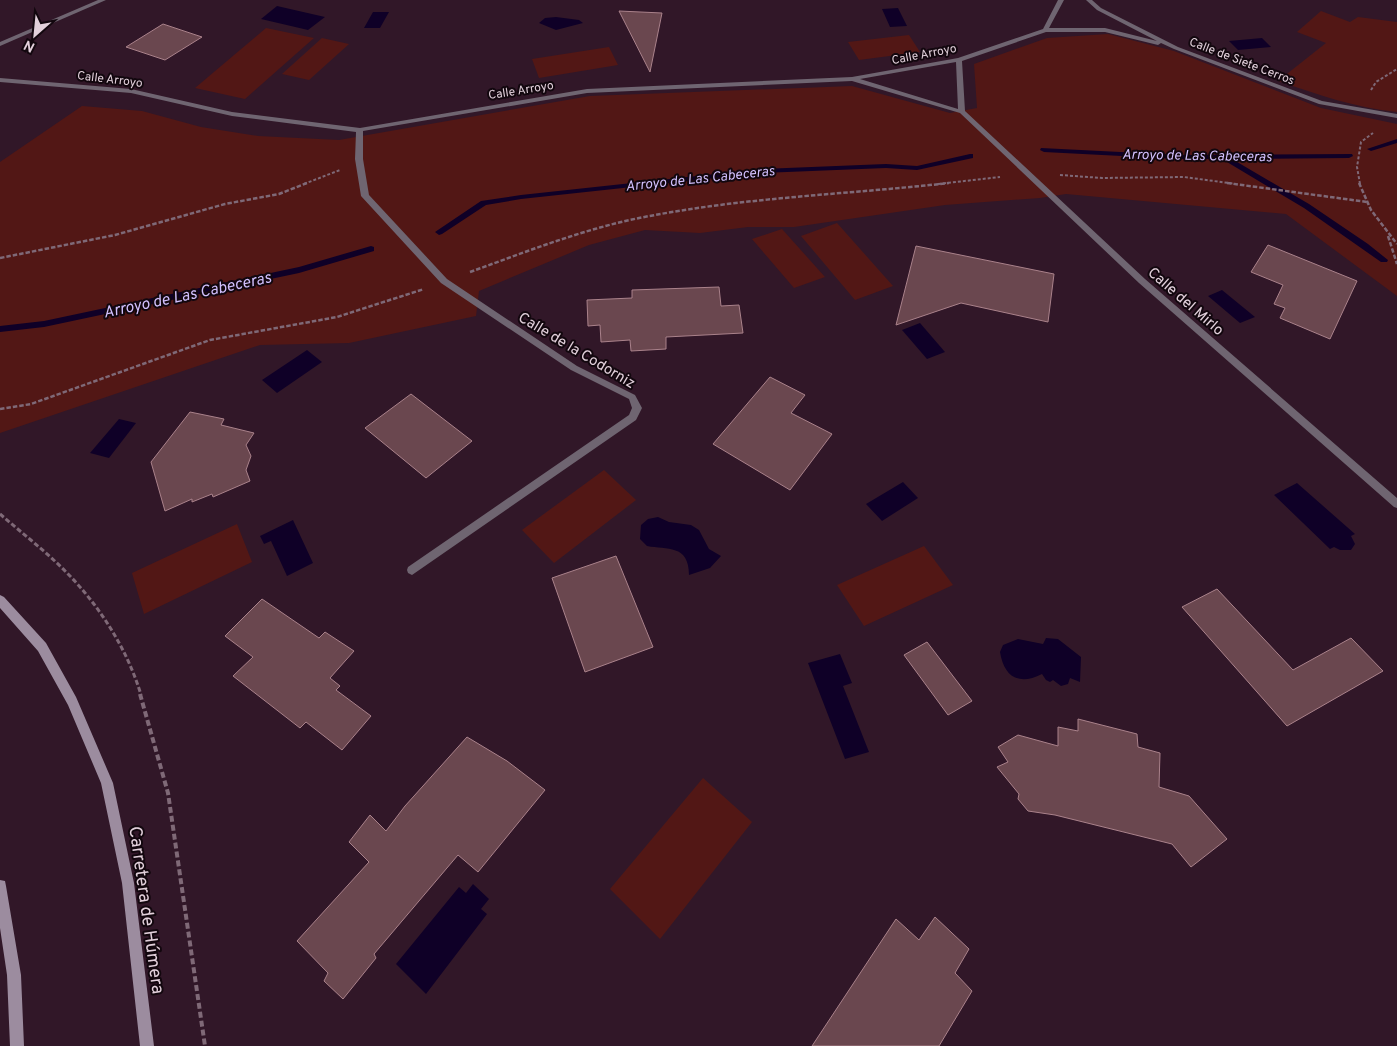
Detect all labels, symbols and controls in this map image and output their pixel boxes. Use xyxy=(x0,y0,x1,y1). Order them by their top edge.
north arrow xyxy=(10,10,60,60)
street label: Calle de Siete Cerros xyxy=(1187,34,1297,89)
text: N xyxy=(21,35,38,55)
street label: Calle Arroyo xyxy=(890,41,958,69)
street label: Calle Arroyo xyxy=(76,68,144,92)
street label: Calle Arroyo xyxy=(487,78,555,104)
water label: Arroyo de Las Cabeceras xyxy=(1122,147,1273,166)
water label: Arroyo de Las Cabeceras xyxy=(625,163,776,196)
street label: Calle del Mirlo xyxy=(1143,264,1227,340)
water label: Arroyo de Las Cabeceras xyxy=(102,268,274,324)
street label: Calle de la Codorniz xyxy=(514,309,638,394)
street label: Carretera de Húmera xyxy=(122,825,169,996)

